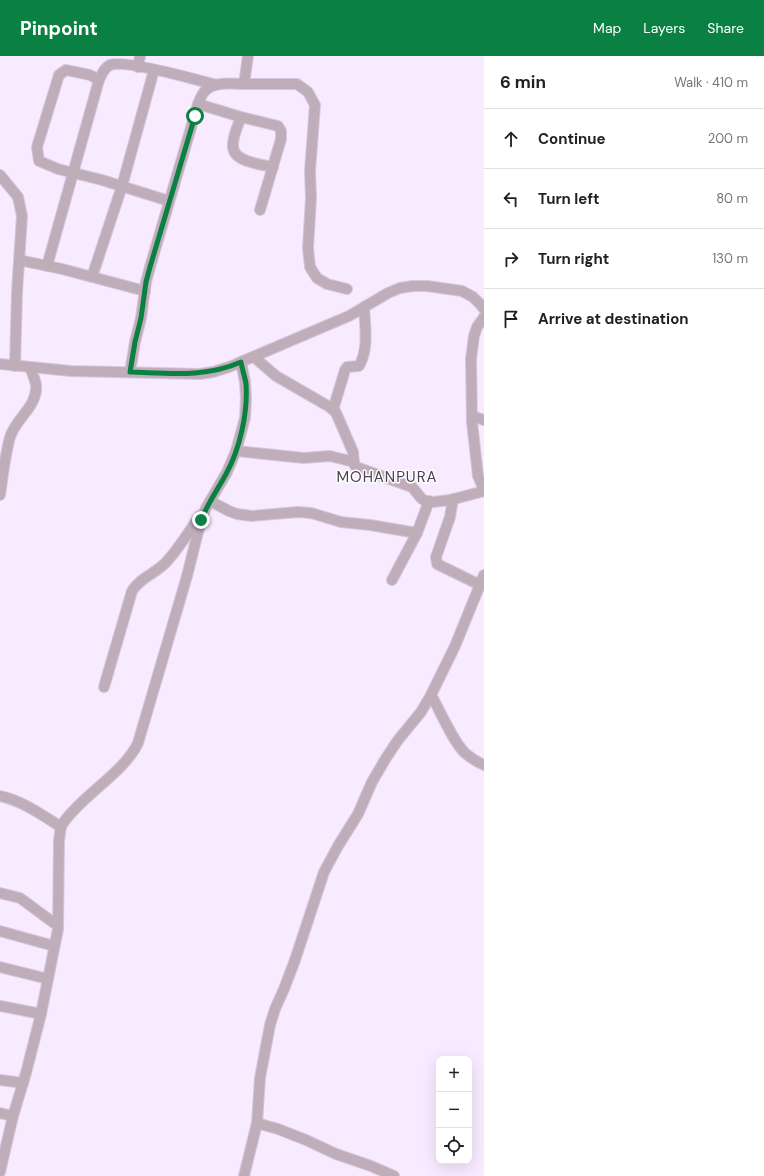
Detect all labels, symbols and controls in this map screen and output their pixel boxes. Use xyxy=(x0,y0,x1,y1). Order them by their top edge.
text: Pinpoint xyxy=(20,16,98,41)
text: Map xyxy=(593,19,621,37)
text: Layers xyxy=(643,19,685,37)
text: Share xyxy=(707,19,744,37)
text: 6 min xyxy=(500,71,546,93)
text: Walk · 410 m xyxy=(674,74,748,91)
route start xyxy=(186,107,204,125)
icon: ahead xyxy=(500,128,522,150)
text: Continue xyxy=(538,129,606,149)
text: 200 m xyxy=(708,130,748,147)
icon: left xyxy=(500,188,522,210)
text: Turn left xyxy=(538,189,599,209)
text: 80 m xyxy=(716,190,748,207)
icon: right xyxy=(500,248,522,270)
text: Turn right xyxy=(538,249,609,269)
text: 130 m xyxy=(712,250,748,267)
icon: arrive xyxy=(500,308,522,330)
text: Arrive at destination xyxy=(538,309,689,329)
district label: MOHANPURA xyxy=(336,467,438,487)
route end xyxy=(192,511,210,529)
map controls xyxy=(436,1056,472,1164)
button: + xyxy=(436,1056,472,1092)
button: − xyxy=(436,1092,472,1128)
button: locate xyxy=(436,1128,472,1164)

